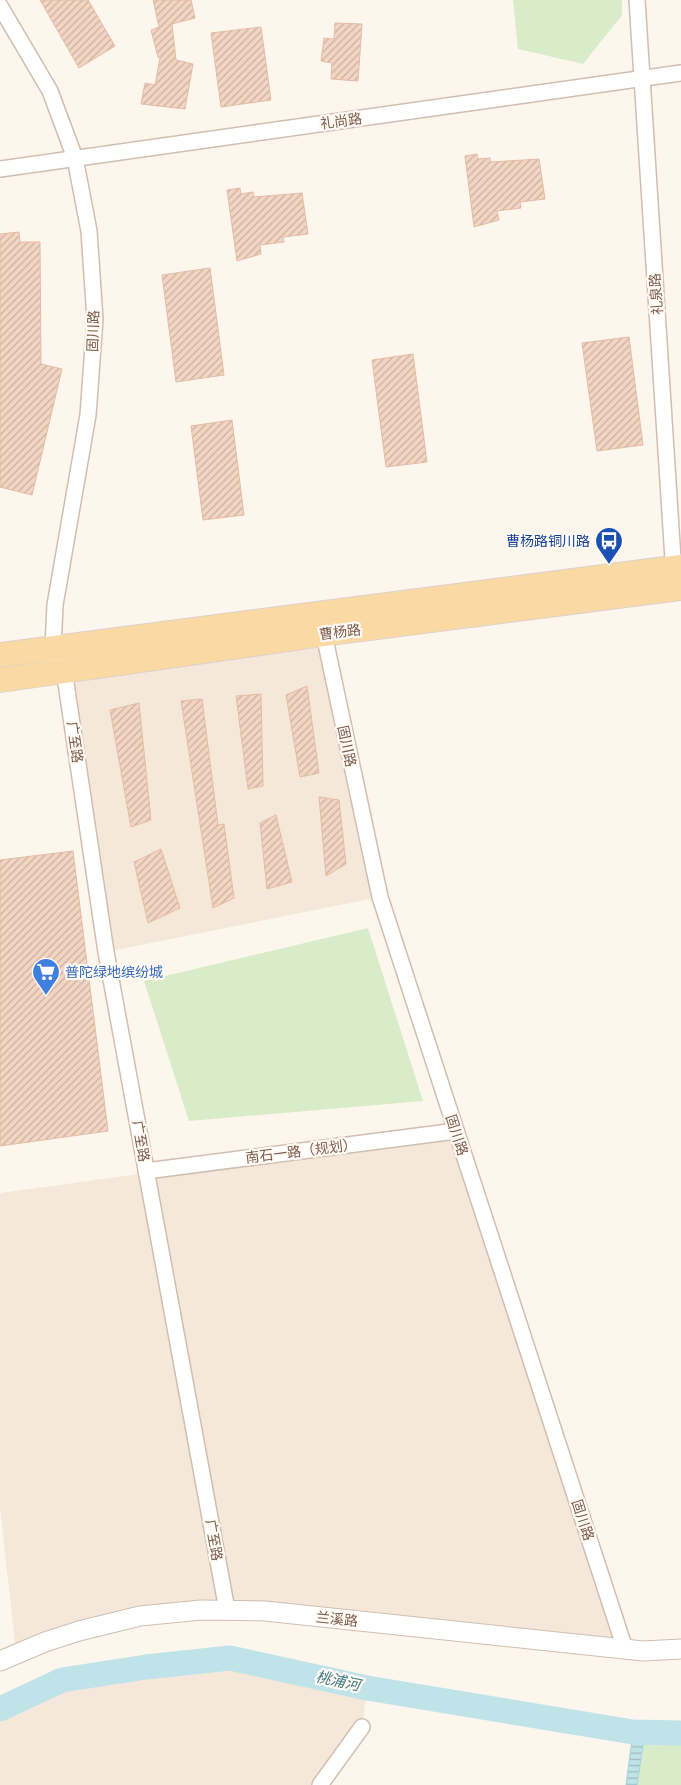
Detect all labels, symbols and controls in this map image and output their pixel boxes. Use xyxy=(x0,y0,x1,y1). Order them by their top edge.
street label: 礼尚路 xyxy=(319,109,363,132)
street label: 礼泉路 xyxy=(646,272,665,316)
street label: 固川路 xyxy=(83,310,102,352)
bus stop icon: 曹杨路铜川路 xyxy=(594,526,624,565)
place label: 曹杨路铜川路 xyxy=(506,532,590,549)
street label: 曹杨路 xyxy=(318,621,362,642)
street label: 广至路 xyxy=(64,720,87,764)
street label: 固川路 xyxy=(335,724,360,768)
supermarket icon: 普陀绿地缤纷城 xyxy=(31,957,61,996)
place label: 普陀绿地缤纷城 xyxy=(65,963,163,980)
street label: 固川路 xyxy=(443,1112,472,1157)
street label: 广至路 xyxy=(129,1119,154,1163)
street label: 南石一路（规划） xyxy=(244,1135,358,1166)
street label: 固川路 xyxy=(569,1497,598,1542)
street label: 广至路 xyxy=(202,1518,227,1562)
street label: 兰溪路 xyxy=(315,1608,359,1629)
water label: 桃浦河 xyxy=(314,1667,365,1694)

